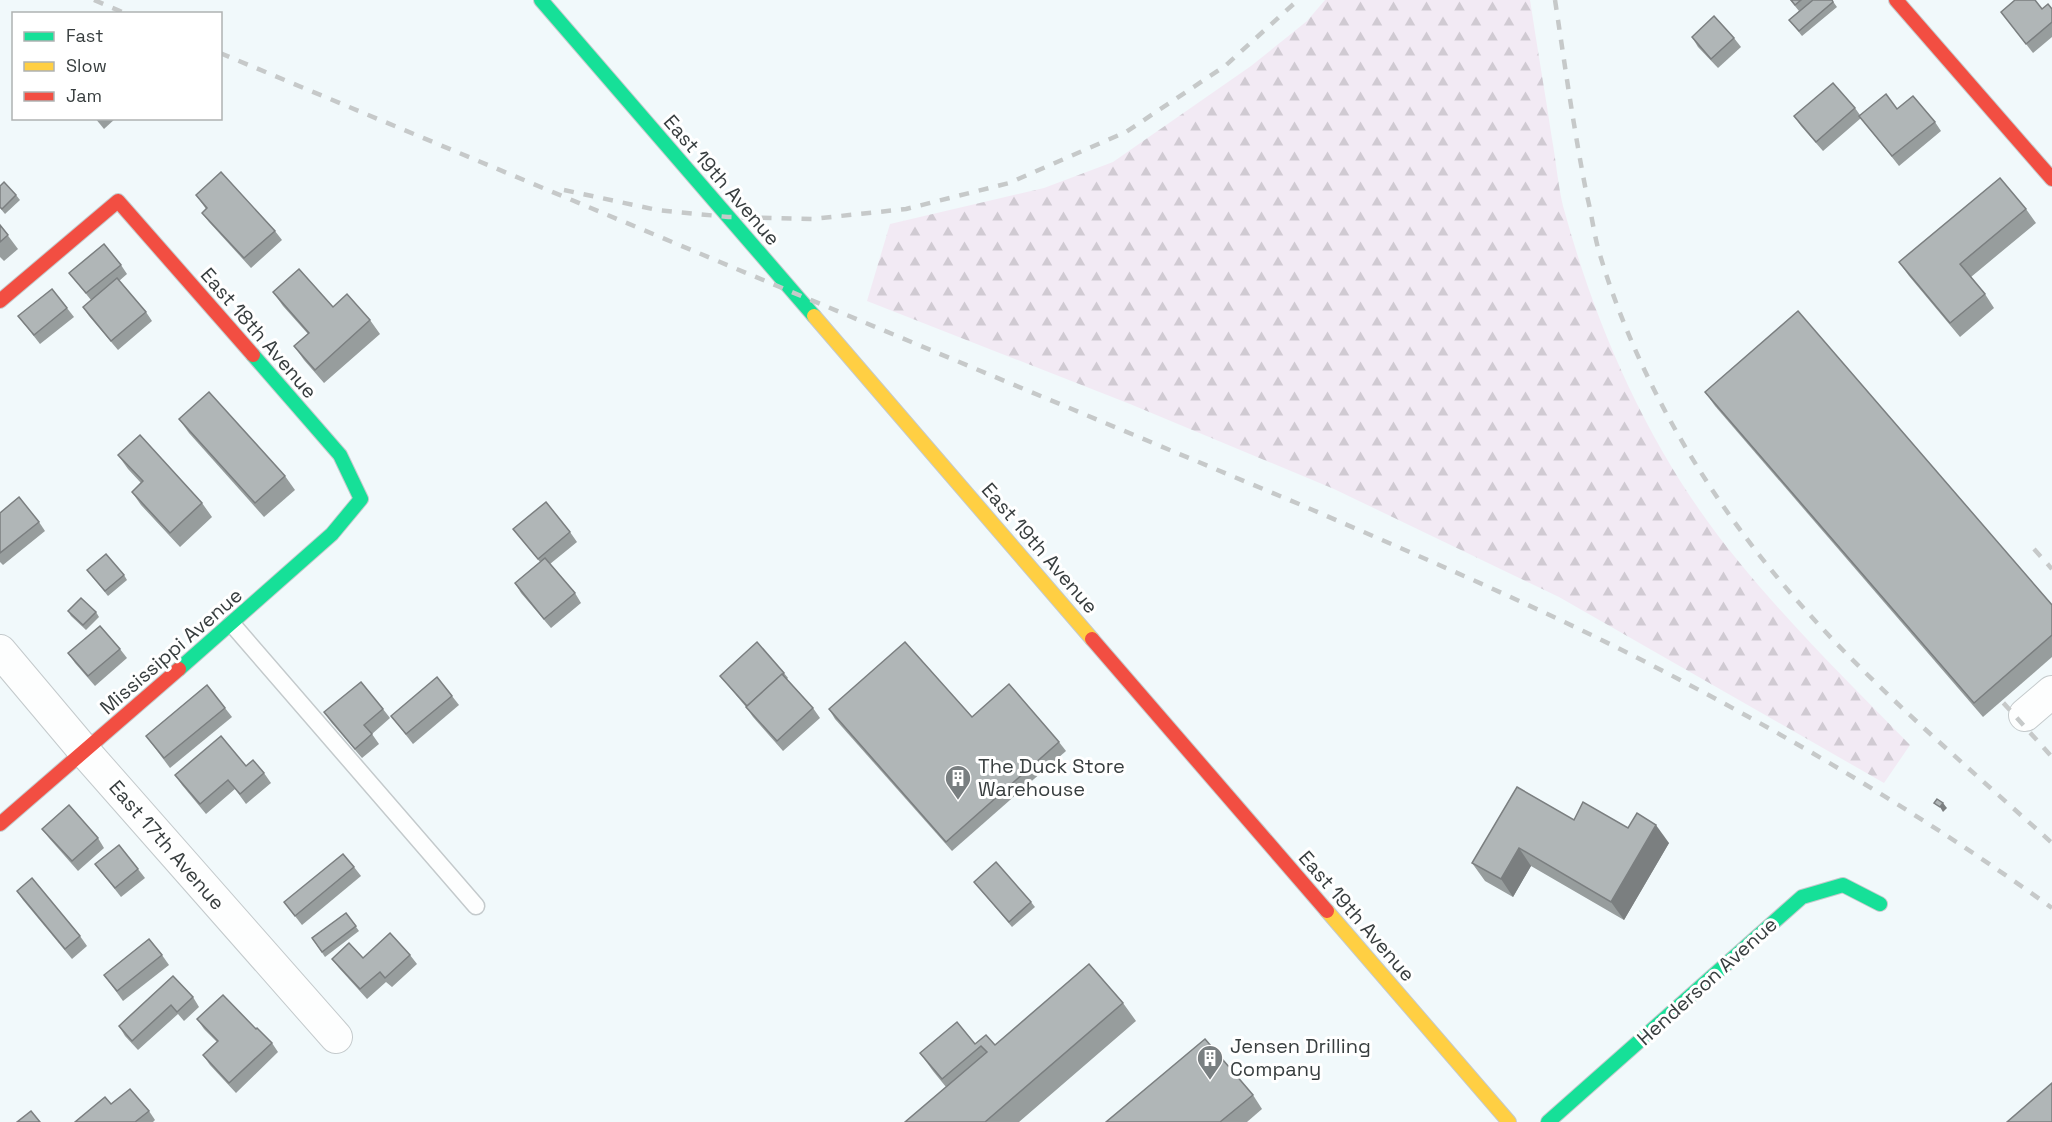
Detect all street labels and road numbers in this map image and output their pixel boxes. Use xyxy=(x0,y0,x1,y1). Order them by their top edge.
street label: East 19th Avenue xyxy=(658,109,786,251)
street label: East 18th Avenue xyxy=(195,262,323,404)
street label: East 19th Avenue xyxy=(976,477,1104,619)
street label: Mississippi Avenue xyxy=(94,582,248,720)
street label: East 17th Avenue xyxy=(103,775,231,915)
street label: East 19th Avenue xyxy=(1293,845,1421,987)
street label: Henderson Avenue xyxy=(1631,911,1783,1051)

